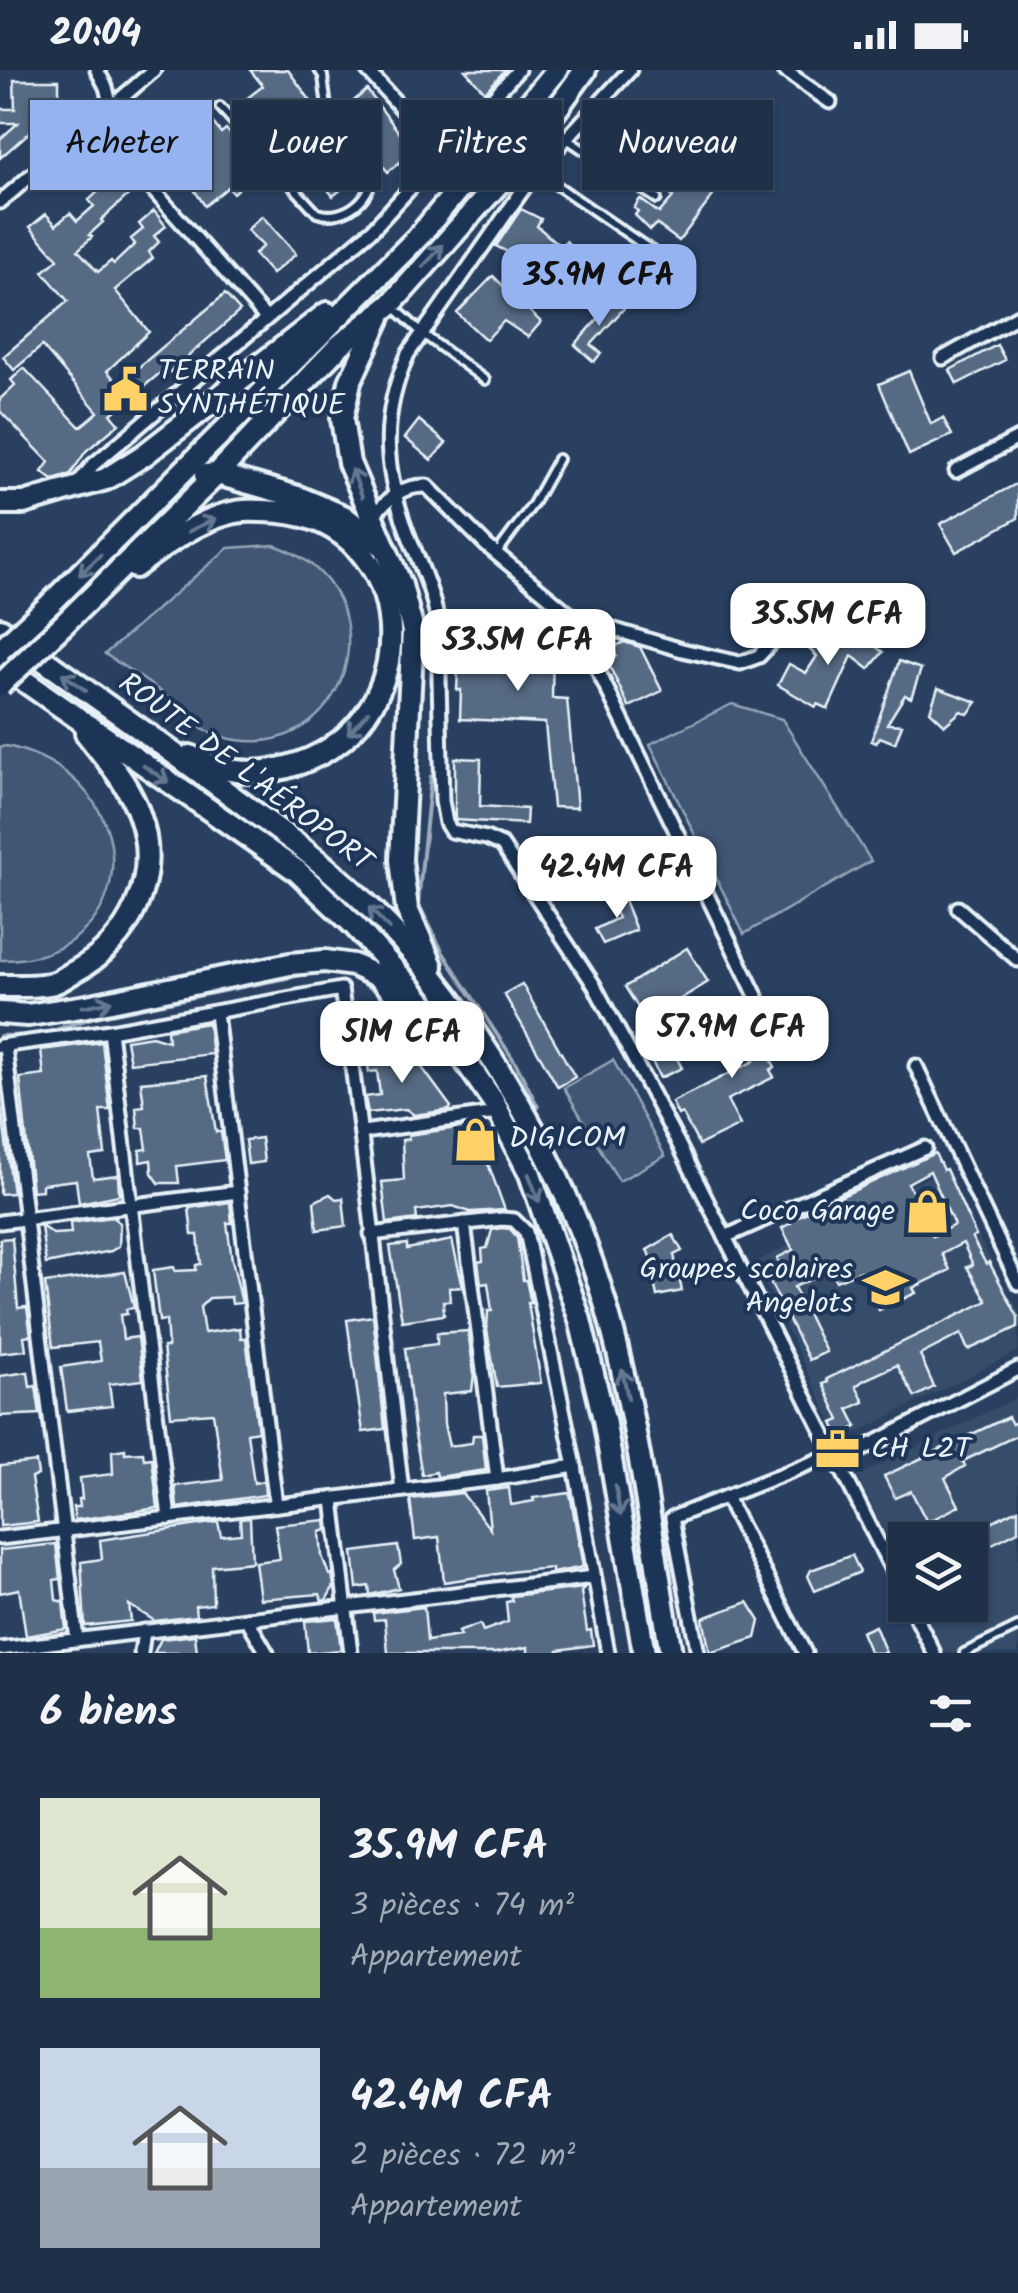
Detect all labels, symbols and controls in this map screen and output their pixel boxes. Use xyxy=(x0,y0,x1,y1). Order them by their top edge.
text: 20:04 xyxy=(50,5,141,65)
chip: Acheter xyxy=(30,100,212,190)
chip: Louer xyxy=(232,100,381,190)
chip: Filtres xyxy=(401,100,562,190)
chip: Nouveau xyxy=(582,100,773,190)
one-way arrow xyxy=(421,244,444,269)
pin: 35.9M CFA xyxy=(485,244,713,329)
text: 35.9M CFA xyxy=(523,251,675,302)
place label: TERRAIN SYNTHÉTIQUE xyxy=(158,348,347,430)
public building icon: TERRAIN SYNTHÉTIQUE xyxy=(101,365,149,413)
one-way arrow xyxy=(346,468,364,498)
one-way arrow xyxy=(187,515,217,534)
one-way arrow xyxy=(79,552,103,576)
pin: 35.5M CFA xyxy=(714,583,942,668)
text: 35.5M CFA xyxy=(752,590,904,641)
pin: 53.5M CFA xyxy=(404,609,632,694)
text: 53.5M CFA xyxy=(442,616,594,667)
street label: ROUTE DE L'AÉROPORT xyxy=(107,661,385,887)
one-way arrow xyxy=(61,672,88,693)
one-way arrow xyxy=(347,710,371,736)
one-way arrow xyxy=(142,764,170,785)
pin: 42.4M CFA xyxy=(503,836,731,921)
text: 42.4M CFA xyxy=(540,843,694,894)
one-way arrow xyxy=(367,906,391,930)
one-way arrow xyxy=(80,993,112,1012)
pin: 57.9M CFA xyxy=(618,996,846,1081)
pin: 51M CFA xyxy=(310,1001,494,1086)
text: 57.9M CFA xyxy=(658,1003,806,1054)
text: 51M CFA xyxy=(342,1008,462,1059)
shop icon: DIGICOM xyxy=(452,1115,500,1163)
place label: DIGICOM xyxy=(509,1115,626,1163)
one-way arrow xyxy=(527,1172,545,1202)
place label: Coco Garage xyxy=(740,1188,895,1236)
shop icon: Coco Garage xyxy=(904,1188,952,1236)
place label: Groupes scolaires Angelots xyxy=(640,1246,853,1328)
school or university icon: Groupes scolaires Angelots xyxy=(862,1263,910,1311)
one-way arrow xyxy=(615,1369,633,1401)
office icon: CH L2T xyxy=(814,1426,862,1474)
place label: CH L2T xyxy=(871,1426,974,1474)
one-way arrow xyxy=(609,1484,628,1517)
map controls xyxy=(888,1522,988,1622)
button: layers xyxy=(888,1522,988,1622)
text: 6 biens xyxy=(40,1680,177,1747)
icon: filters xyxy=(923,1686,978,1741)
text: 35.9M CFA xyxy=(350,1814,549,1881)
icon: home xyxy=(120,1838,240,1958)
text: 3 pièces · 74 m² xyxy=(350,1881,574,1932)
text: Appartement xyxy=(350,1932,522,1983)
text: 42.4M CFA xyxy=(350,2064,553,2131)
icon: home xyxy=(120,2088,240,2208)
text: 2 pièces · 72 m² xyxy=(350,2131,575,2182)
text: Appartement xyxy=(350,2182,522,2233)

